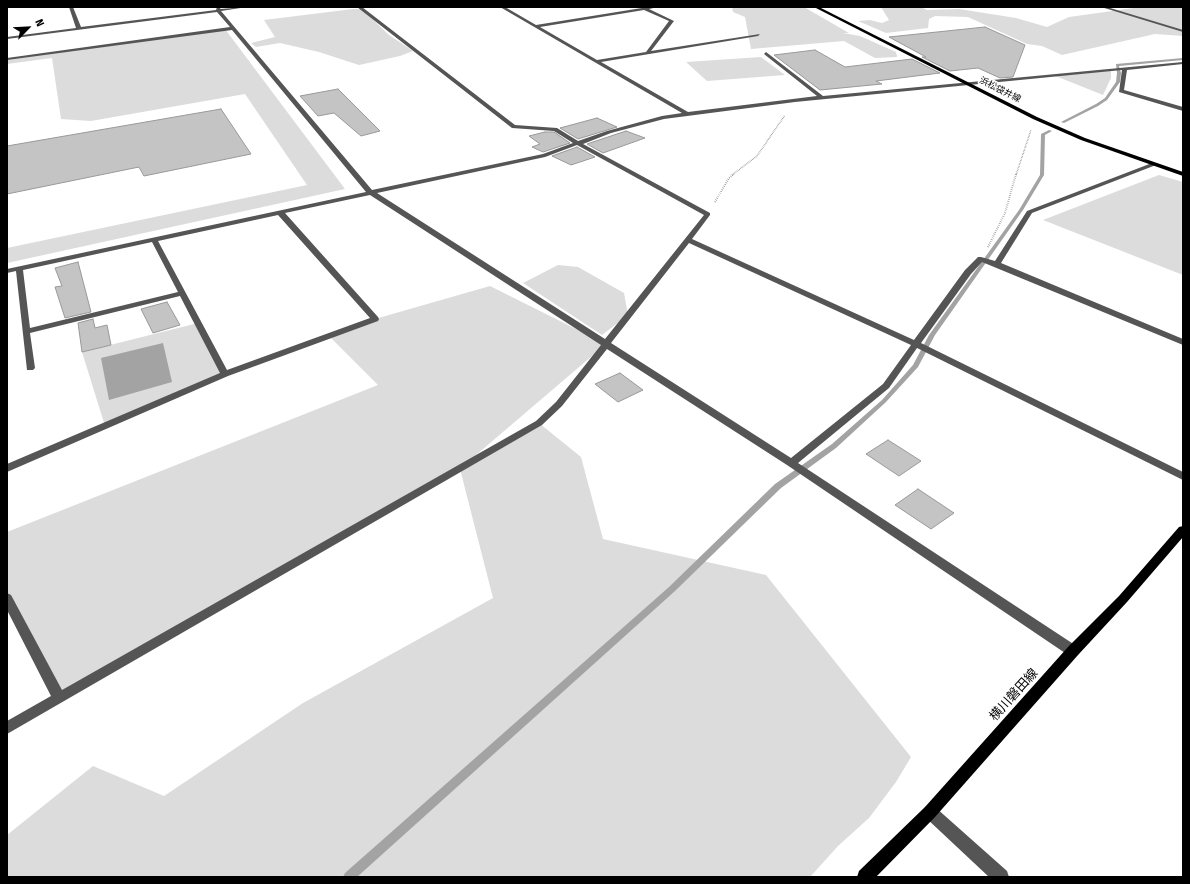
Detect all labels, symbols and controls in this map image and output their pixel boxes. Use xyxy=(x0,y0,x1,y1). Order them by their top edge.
north arrow xyxy=(8,8,48,48)
text: N xyxy=(32,17,47,29)
street label: 浜松袋井線 xyxy=(978,75,1022,105)
street label: 横川磐田線 xyxy=(986,666,1042,724)

